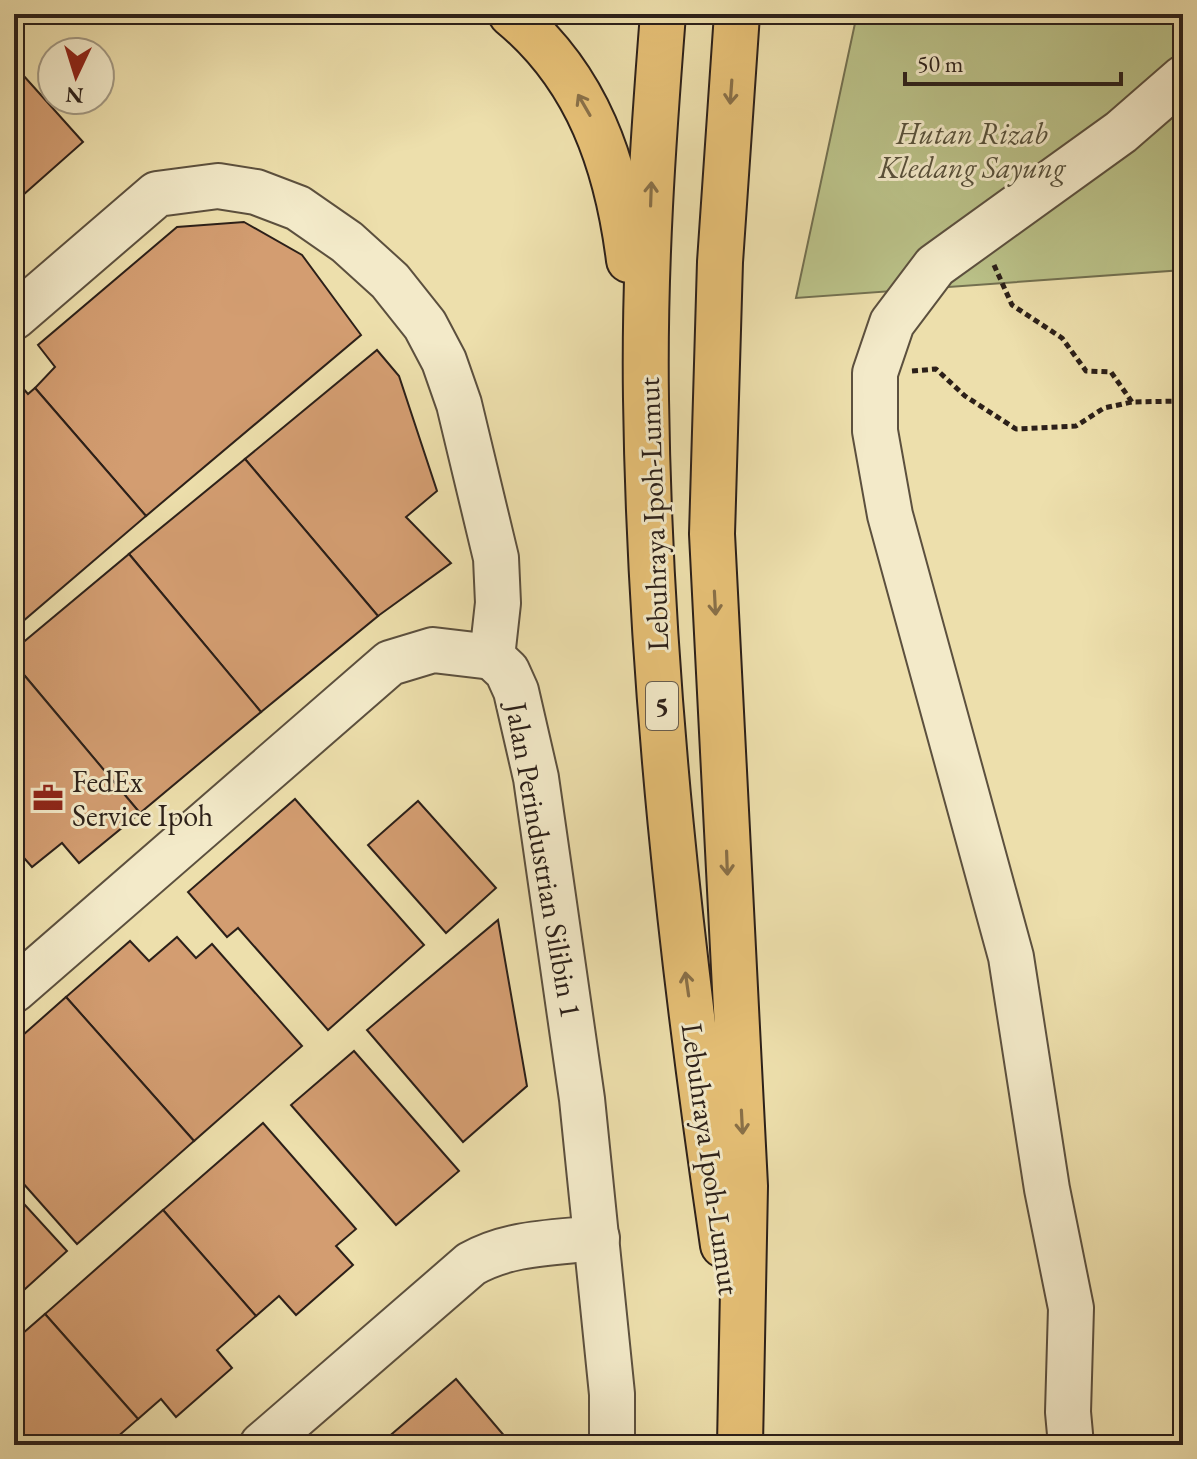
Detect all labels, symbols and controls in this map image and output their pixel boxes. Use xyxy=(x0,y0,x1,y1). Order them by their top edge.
north arrow xyxy=(36,36,116,116)
scale bar xyxy=(905,36,1121,86)
text: 50 m xyxy=(917,48,964,79)
one-way arrow xyxy=(723,78,738,105)
text: N xyxy=(65,80,85,111)
one-way arrow xyxy=(576,94,592,117)
park label: Hutan Rizab Kledang Sayung xyxy=(877,114,1067,187)
one-way arrow xyxy=(644,181,659,208)
street label: Lebuhraya Ipoh-Lumut xyxy=(629,376,677,652)
one-way arrow xyxy=(708,589,723,616)
road number: 5 xyxy=(646,682,678,730)
street label: Jalan Perindustrian Silibin 1 xyxy=(497,696,591,1021)
place label: FedEx Service Ipoh xyxy=(72,762,213,835)
office icon: FedEx Service Ipoh xyxy=(31,781,65,815)
one-way arrow xyxy=(720,849,735,876)
one-way arrow xyxy=(679,972,694,997)
street label: Lebuhraya Ipoh-Lumut xyxy=(673,1021,749,1298)
one-way arrow xyxy=(735,1108,750,1135)

